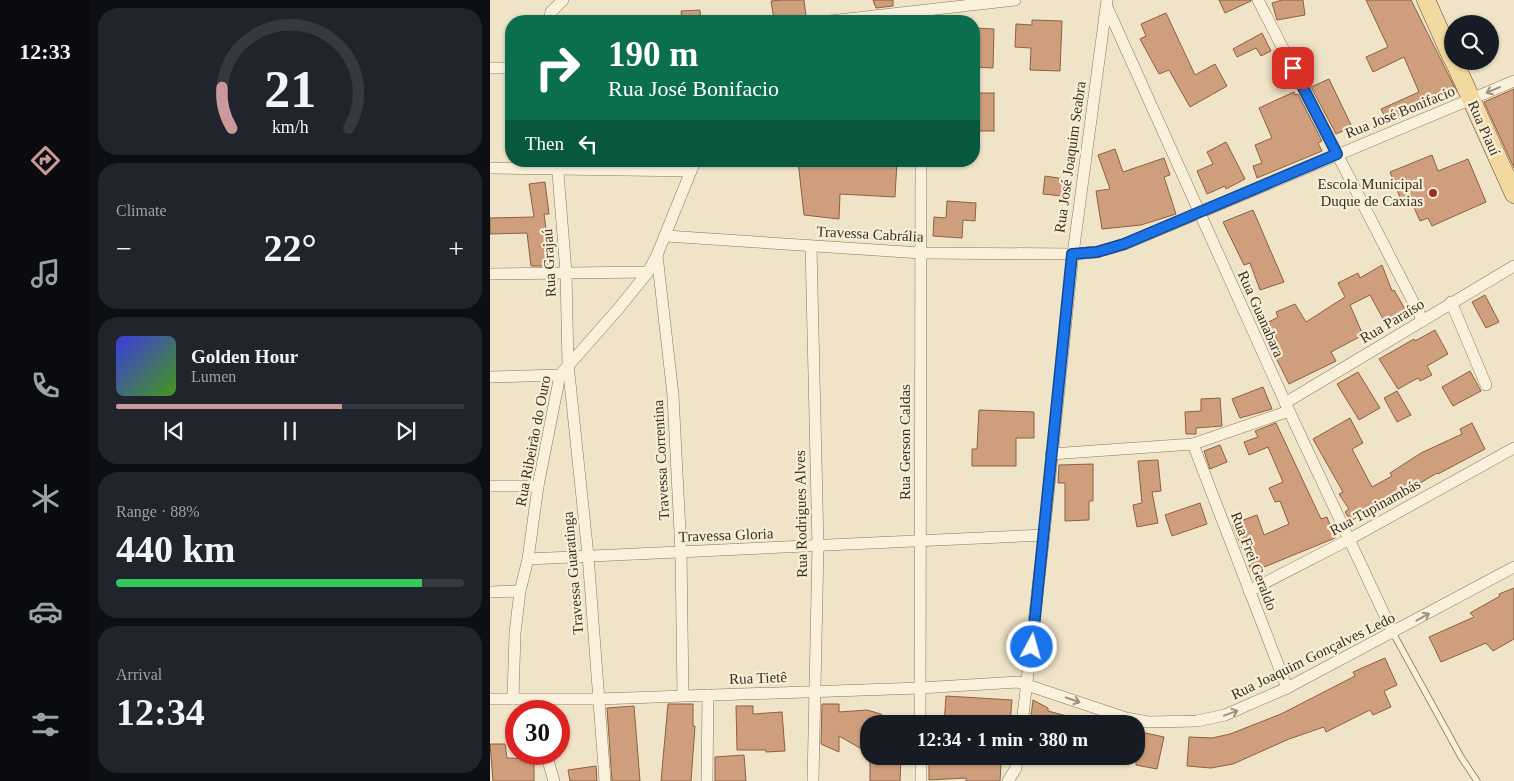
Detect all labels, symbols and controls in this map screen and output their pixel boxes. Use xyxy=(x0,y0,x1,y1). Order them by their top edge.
map controls xyxy=(1444,15,1499,70)
button: search xyxy=(1444,15,1499,70)
icon: right xyxy=(525,35,590,100)
text: 190 m xyxy=(608,35,698,74)
text: 12:33 xyxy=(19,39,71,64)
pin xyxy=(1272,47,1314,89)
icon: arrive xyxy=(1279,54,1307,82)
text: 21 xyxy=(264,61,316,118)
text: Rua José Bonifacio xyxy=(608,76,779,101)
street label: Rua José Joaquim Seabra xyxy=(1051,80,1089,234)
street label: Rua José Bonifacio xyxy=(1343,83,1457,141)
one-way arrow xyxy=(1485,86,1500,95)
street label: Rua Piauí xyxy=(1465,98,1503,158)
text: km/h xyxy=(272,117,308,137)
icon: left xyxy=(574,130,602,158)
text: Then xyxy=(525,133,564,154)
icon: directions xyxy=(28,143,63,178)
place label: Escola Municipal Duque de Caxias xyxy=(1318,176,1423,209)
marker: Escola Municipal Duque de Caxias xyxy=(1427,187,1439,199)
text: Climate xyxy=(116,202,167,219)
street label: Travessa Cabrália xyxy=(816,223,924,245)
text: 22° xyxy=(263,227,317,269)
street label: Rua Grajaú xyxy=(539,228,559,298)
text: − xyxy=(116,233,132,264)
text: + xyxy=(448,233,464,264)
icon: music xyxy=(28,256,63,291)
street label: Rua Guanabara xyxy=(1235,268,1287,360)
street label: Rua Paraíso xyxy=(1357,296,1427,346)
text: Golden Hour xyxy=(191,346,298,367)
icon: phone xyxy=(28,368,63,403)
text: Lumen xyxy=(191,368,236,385)
street label: Rua Ribeirão do Ouro xyxy=(512,374,554,508)
street label: Rua Gerson Caldas xyxy=(897,384,913,500)
street label: Travessa Correntina xyxy=(650,399,672,521)
icon: previous xyxy=(160,417,188,445)
icon: pause xyxy=(276,417,304,445)
icon: next xyxy=(392,417,420,445)
street label: Rua Rodrigues Alves xyxy=(792,450,810,578)
street label: Rua Tupinambás xyxy=(1327,475,1423,539)
icon: climate xyxy=(28,481,63,516)
text: Range · 88% xyxy=(116,503,200,520)
street label: Rua Frei Geraldo xyxy=(1228,510,1280,612)
street label: Travessa Guaratinga xyxy=(560,511,586,635)
street label: Travessa Gloria xyxy=(678,525,774,545)
text: 440 km xyxy=(116,528,235,570)
icon: car xyxy=(28,594,63,629)
street label: Rua Joaquim Gonçalves Ledo xyxy=(1228,609,1398,703)
one-way arrow xyxy=(1415,611,1430,621)
position arrow xyxy=(1005,620,1057,672)
text: Arrival xyxy=(116,666,162,683)
street label: Rua Tietê xyxy=(729,669,788,687)
text: 12:34 xyxy=(116,691,205,733)
one-way arrow xyxy=(1065,696,1080,705)
speed limit sign: 30 xyxy=(505,700,570,765)
icon: filters xyxy=(28,707,63,742)
one-way arrow xyxy=(1223,708,1238,717)
text: 12:34 · 1 min · 380 m xyxy=(917,729,1088,750)

